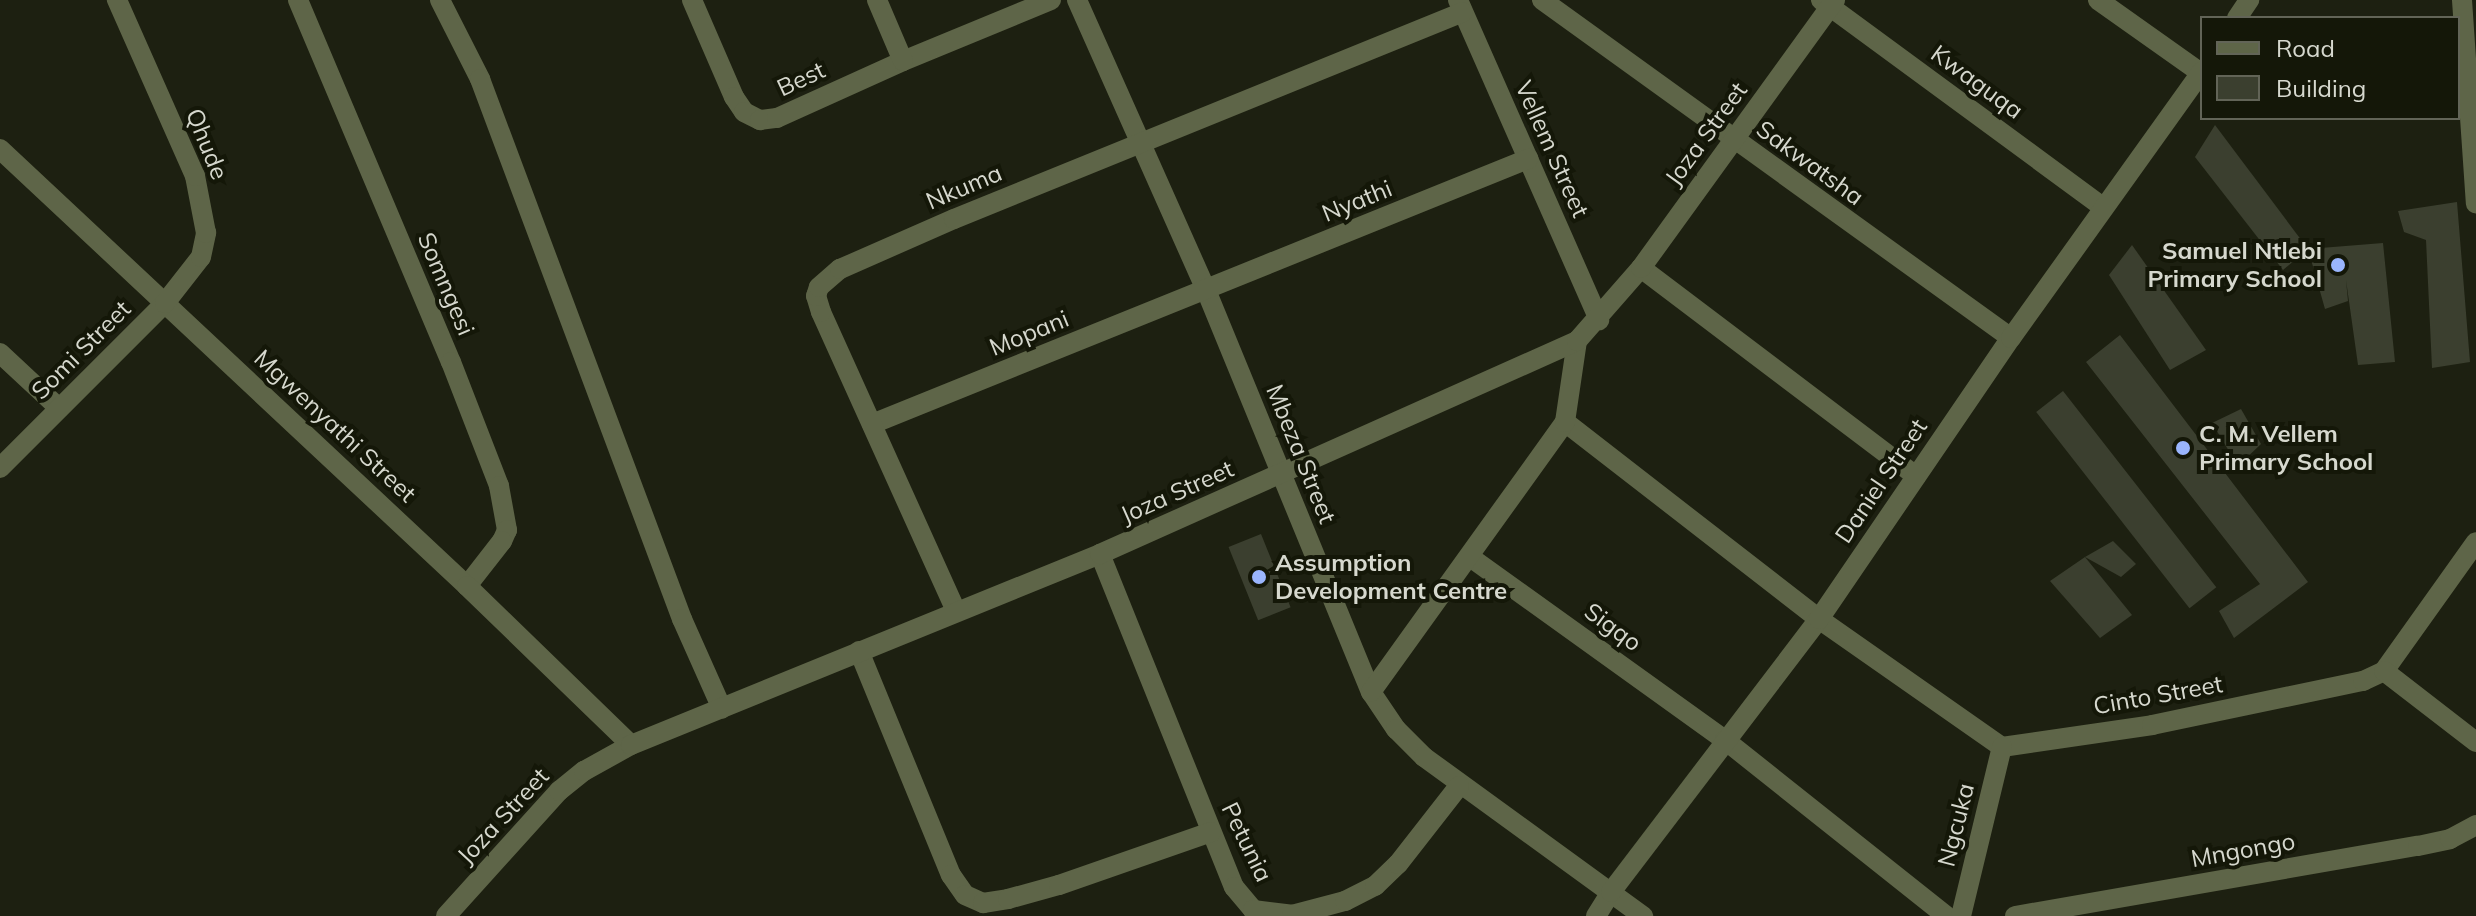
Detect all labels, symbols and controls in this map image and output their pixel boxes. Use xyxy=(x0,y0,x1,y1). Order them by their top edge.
legend xyxy=(2200,16,2460,120)
text: Road xyxy=(2276,33,2335,63)
street label: Kwaguqa xyxy=(1925,39,2029,125)
street label: Best xyxy=(772,55,830,103)
text: Building xyxy=(2276,73,2366,103)
street label: Vellem Street xyxy=(1509,76,1595,222)
street label: Joza Street xyxy=(1659,77,1753,191)
street label: Qhude xyxy=(180,104,234,184)
street label: Sakwatsha xyxy=(1751,115,1869,211)
street label: Nkuma xyxy=(922,158,1006,216)
street label: Nyathi xyxy=(1318,174,1396,228)
street label: Somngesi xyxy=(411,228,481,340)
place label: Samuel Ntlebi Primary School xyxy=(2148,237,2322,293)
marker: Samuel Ntlebi Primary School xyxy=(2329,256,2347,274)
street label: Somi Street xyxy=(26,295,136,405)
street label: Mopani xyxy=(985,304,1073,362)
street label: Mgwenyathi Street xyxy=(248,344,422,508)
street label: Mbeza Street xyxy=(1260,380,1342,528)
street label: Daniel Street xyxy=(1829,413,1933,549)
place label: C. M. Vellem Primary School xyxy=(2199,420,2373,476)
marker: C. M. Vellem Primary School xyxy=(2174,439,2192,457)
street label: Joza Street xyxy=(1116,454,1238,530)
place label: Assumption Development Centre xyxy=(1275,549,1507,605)
marker: Assumption Development Centre xyxy=(1250,568,1268,586)
street label: Sigqo xyxy=(1579,597,1647,657)
street label: Cinto Street xyxy=(2091,669,2225,721)
street label: Joza Street xyxy=(451,762,555,870)
street label: Ngcuka xyxy=(1932,780,1980,870)
street label: Petunia xyxy=(1216,798,1278,886)
street label: Mngongo xyxy=(2189,827,2297,873)

